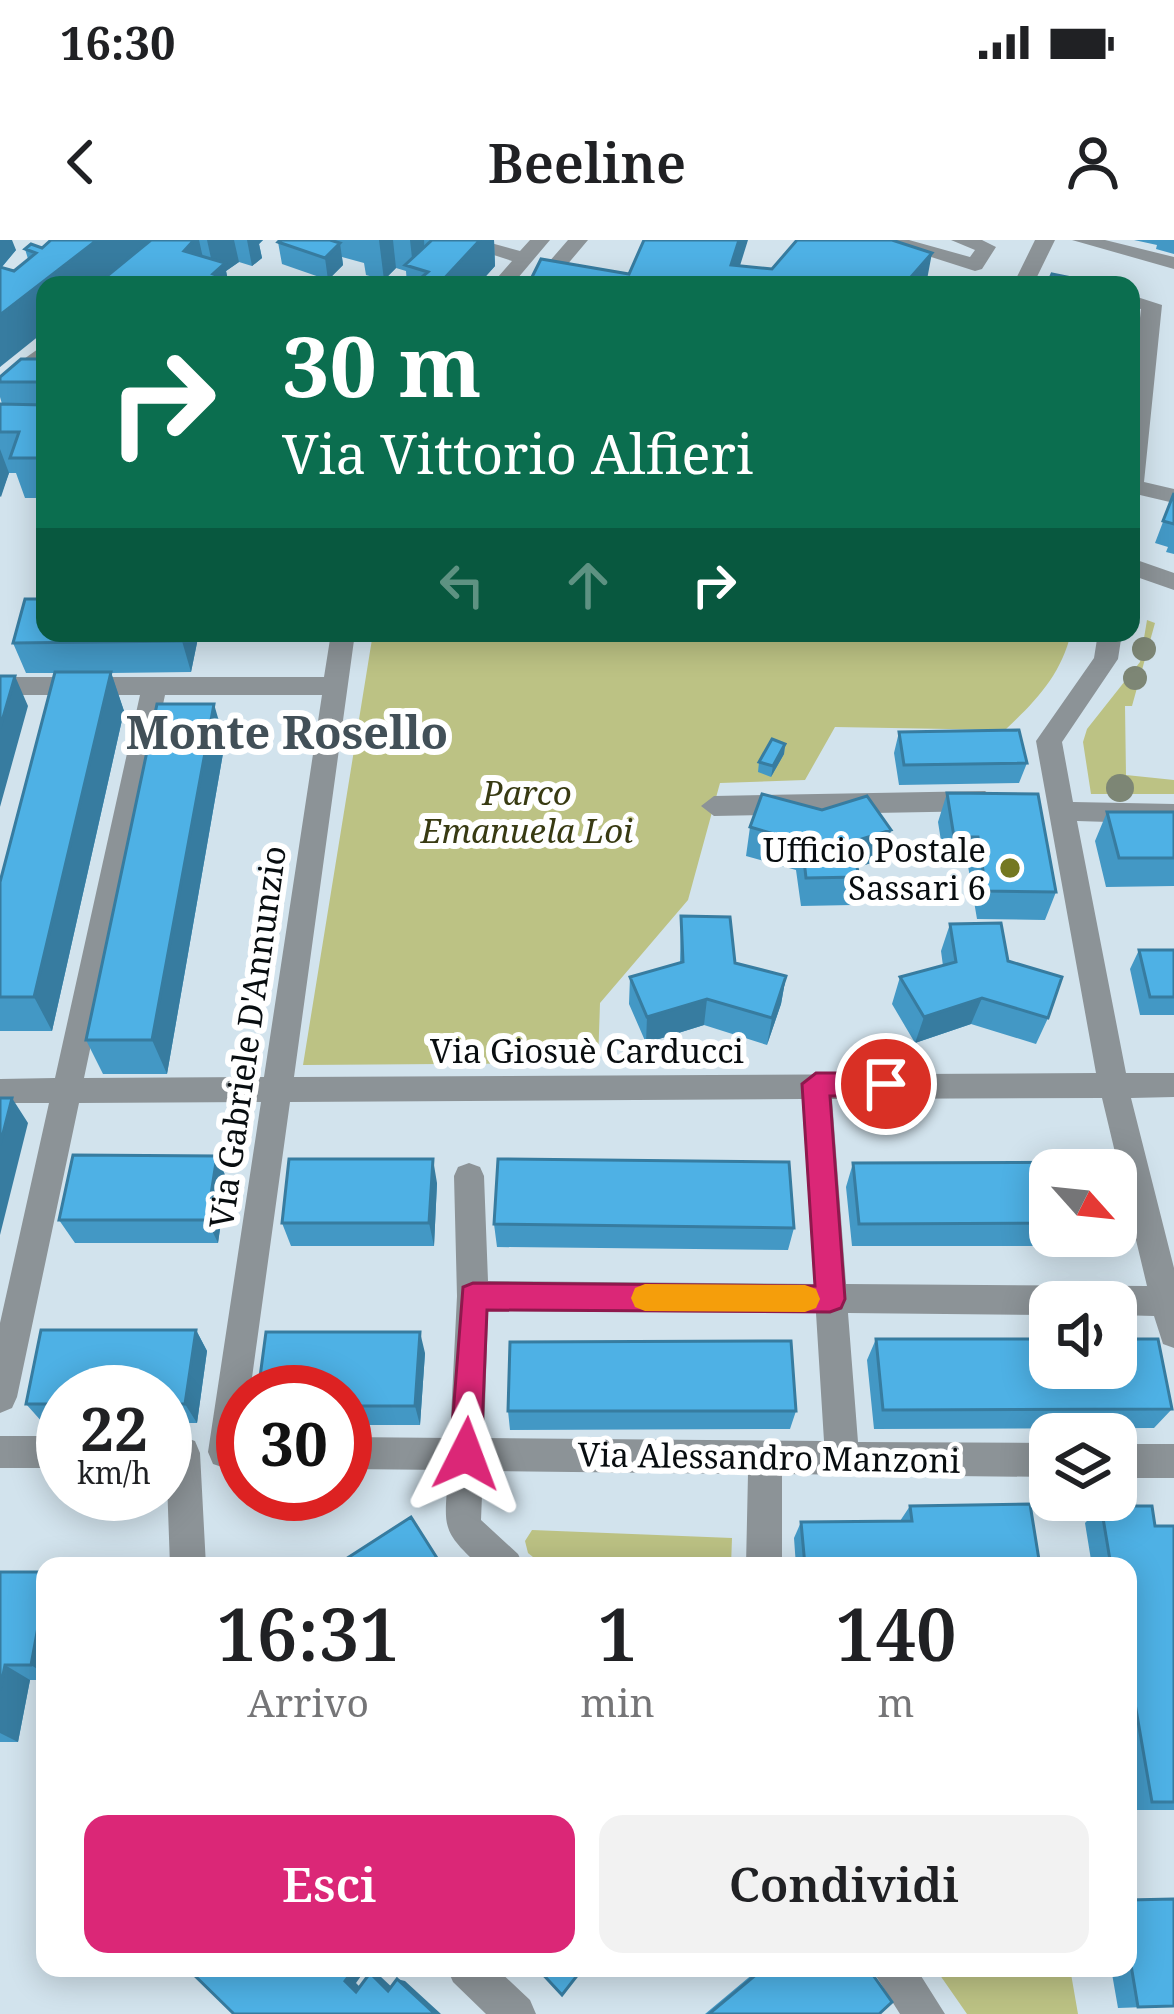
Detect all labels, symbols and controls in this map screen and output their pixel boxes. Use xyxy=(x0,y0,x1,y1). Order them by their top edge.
text: 16:30 xyxy=(60,12,175,73)
text: Beeline xyxy=(488,125,686,199)
icon: back xyxy=(48,129,114,195)
icon: person xyxy=(1060,129,1126,195)
text: 30 m xyxy=(282,307,482,422)
icon: right xyxy=(84,324,240,480)
text: Via Vittorio Alfieri xyxy=(282,416,753,490)
icon: left xyxy=(429,552,495,618)
icon: ahead xyxy=(555,552,621,618)
icon: right xyxy=(681,552,747,618)
district label: Monte Rosello xyxy=(126,701,448,762)
park label: Parco Emanuela Loi xyxy=(420,770,633,853)
place label: Ufficio Postale Sassari 6 xyxy=(763,827,986,910)
street label: Via Gabriele D'Annunzio xyxy=(198,843,296,1231)
marker: Ufficio Postale Sassari 6 xyxy=(997,855,1023,881)
street label: Via Giosuè Carducci xyxy=(430,1028,744,1073)
pin xyxy=(835,1033,937,1135)
icon: arrive xyxy=(853,1051,919,1117)
north arrow xyxy=(1029,1149,1137,1257)
map controls xyxy=(1029,1149,1137,1521)
button: sound xyxy=(1029,1281,1137,1389)
speed limit sign: 30 xyxy=(216,1365,372,1521)
text: 22 xyxy=(80,1387,148,1469)
position arrow xyxy=(403,1391,529,1517)
button: layers xyxy=(1029,1413,1137,1521)
street label: Via Alessandro Manzoni xyxy=(577,1431,961,1483)
text: km/h xyxy=(77,1452,151,1493)
text: 16:31 xyxy=(216,1584,400,1682)
text: 1 xyxy=(597,1584,638,1682)
text: 140 xyxy=(835,1584,957,1682)
text: Arrivo xyxy=(247,1675,369,1728)
text: min xyxy=(580,1675,655,1728)
text: m xyxy=(877,1675,914,1728)
button: Esci xyxy=(84,1815,575,1953)
button: Condividi xyxy=(599,1815,1089,1953)

